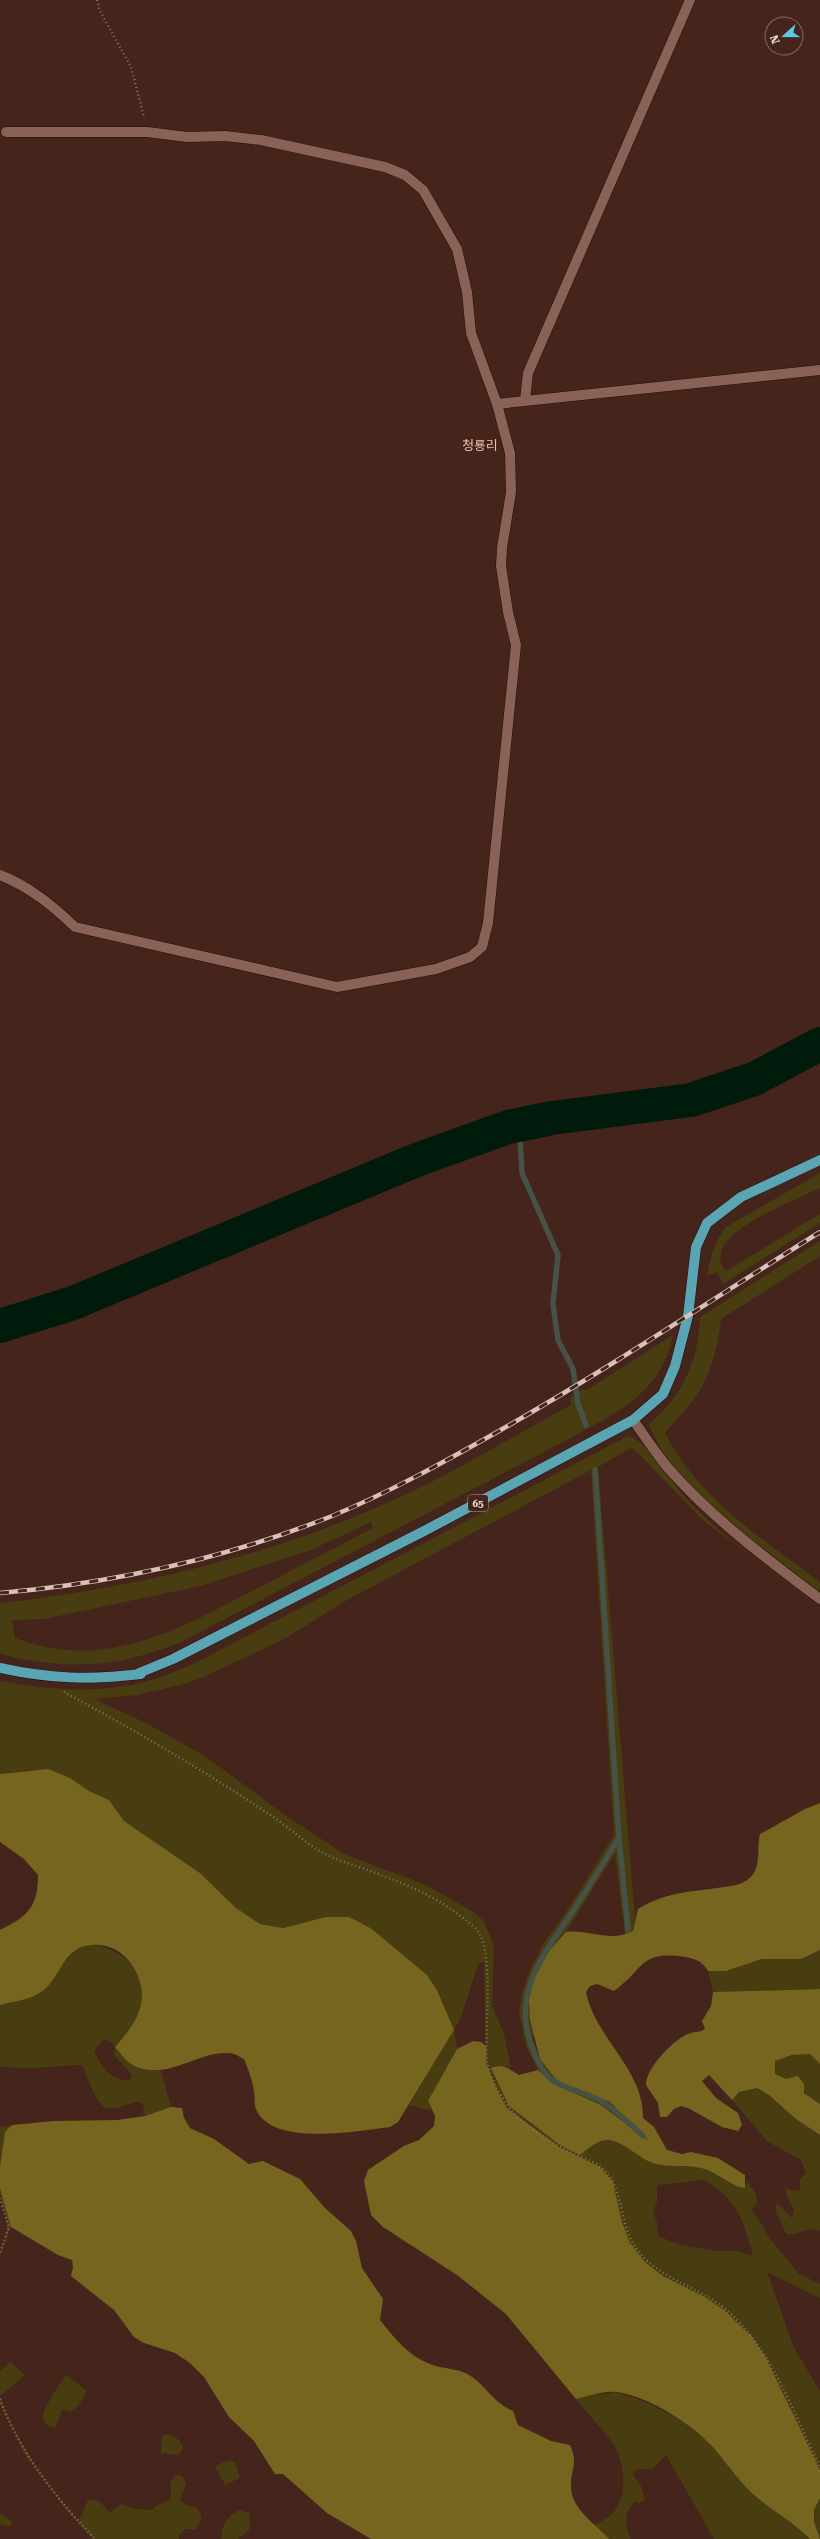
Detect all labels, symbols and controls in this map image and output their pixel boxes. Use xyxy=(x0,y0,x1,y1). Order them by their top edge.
north arrow xyxy=(764,16,804,56)
text: N xyxy=(767,33,783,46)
district label: 청룡리 xyxy=(462,438,498,453)
road number: 65 xyxy=(468,1495,488,1511)

